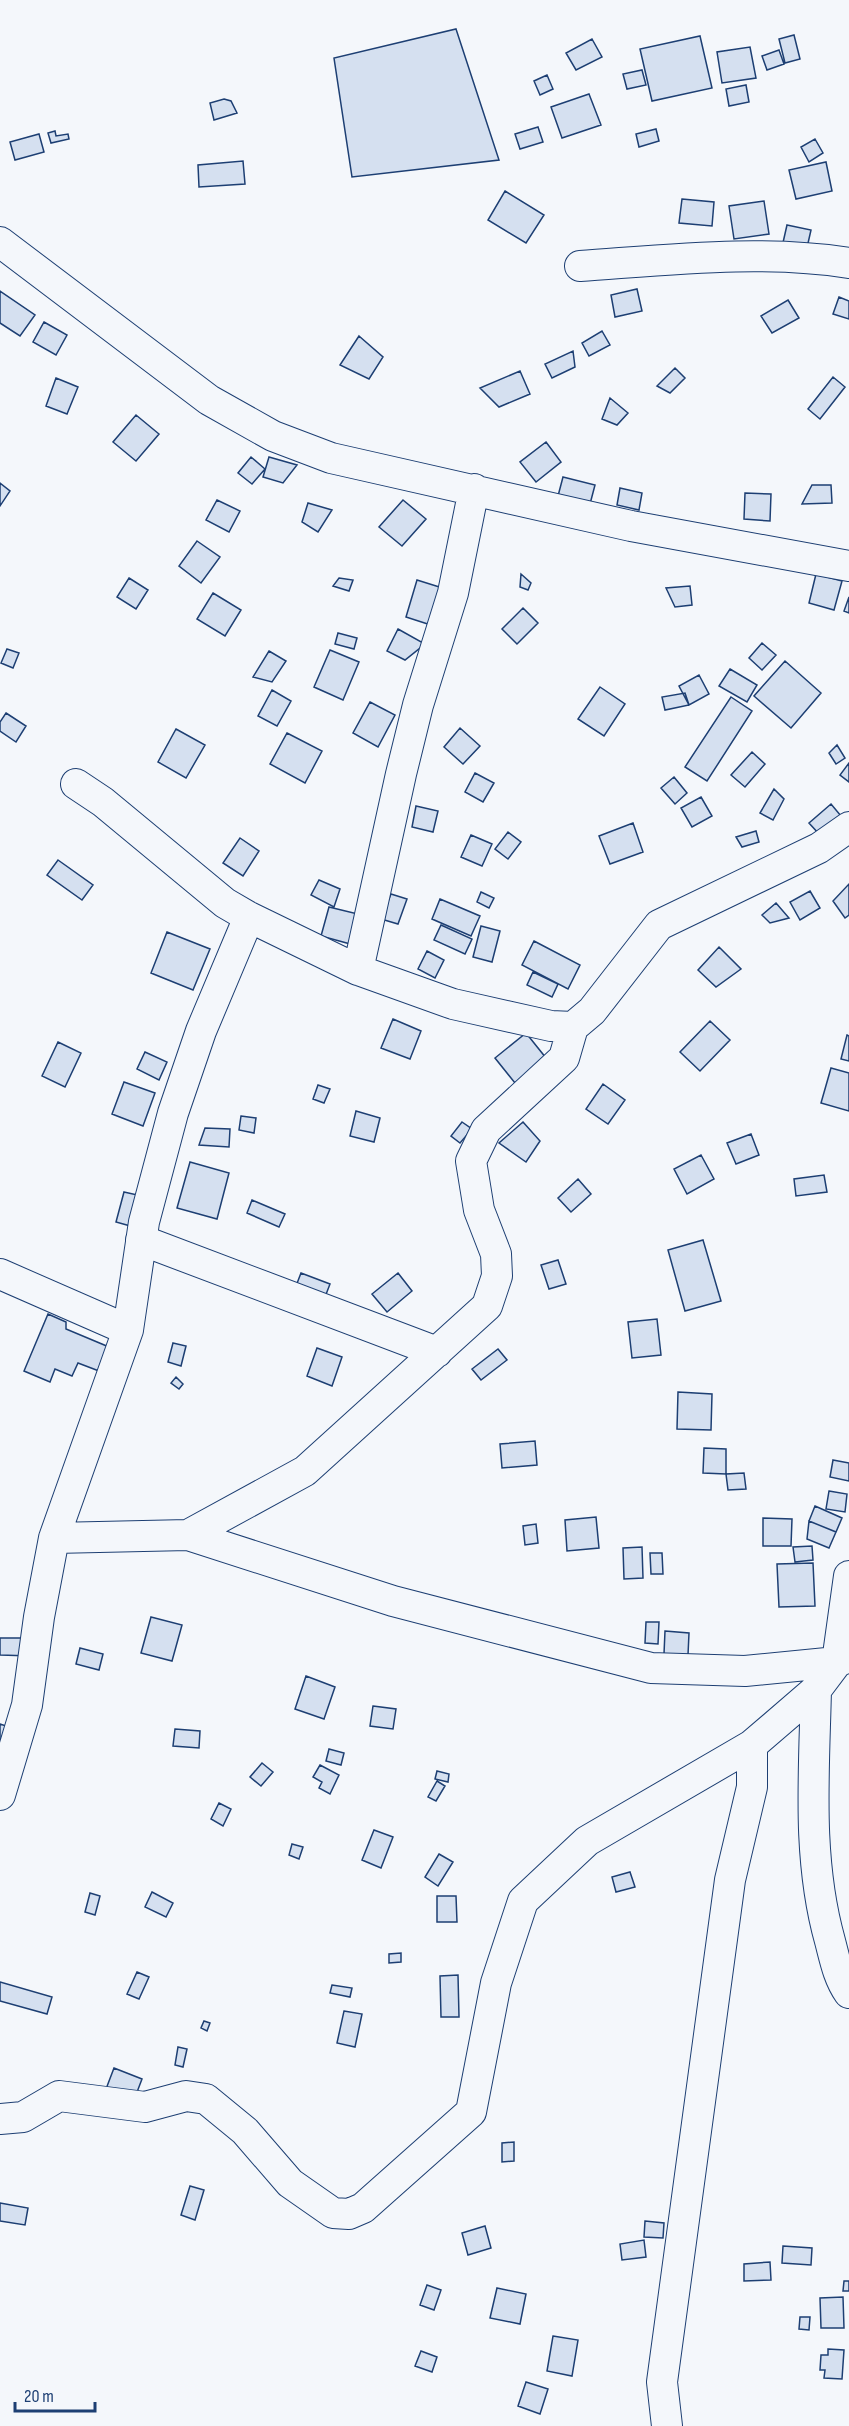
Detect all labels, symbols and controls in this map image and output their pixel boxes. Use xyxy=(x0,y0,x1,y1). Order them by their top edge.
scale bar xyxy=(15,2375,94,2413)
text: 20 m xyxy=(24,2386,54,2407)

